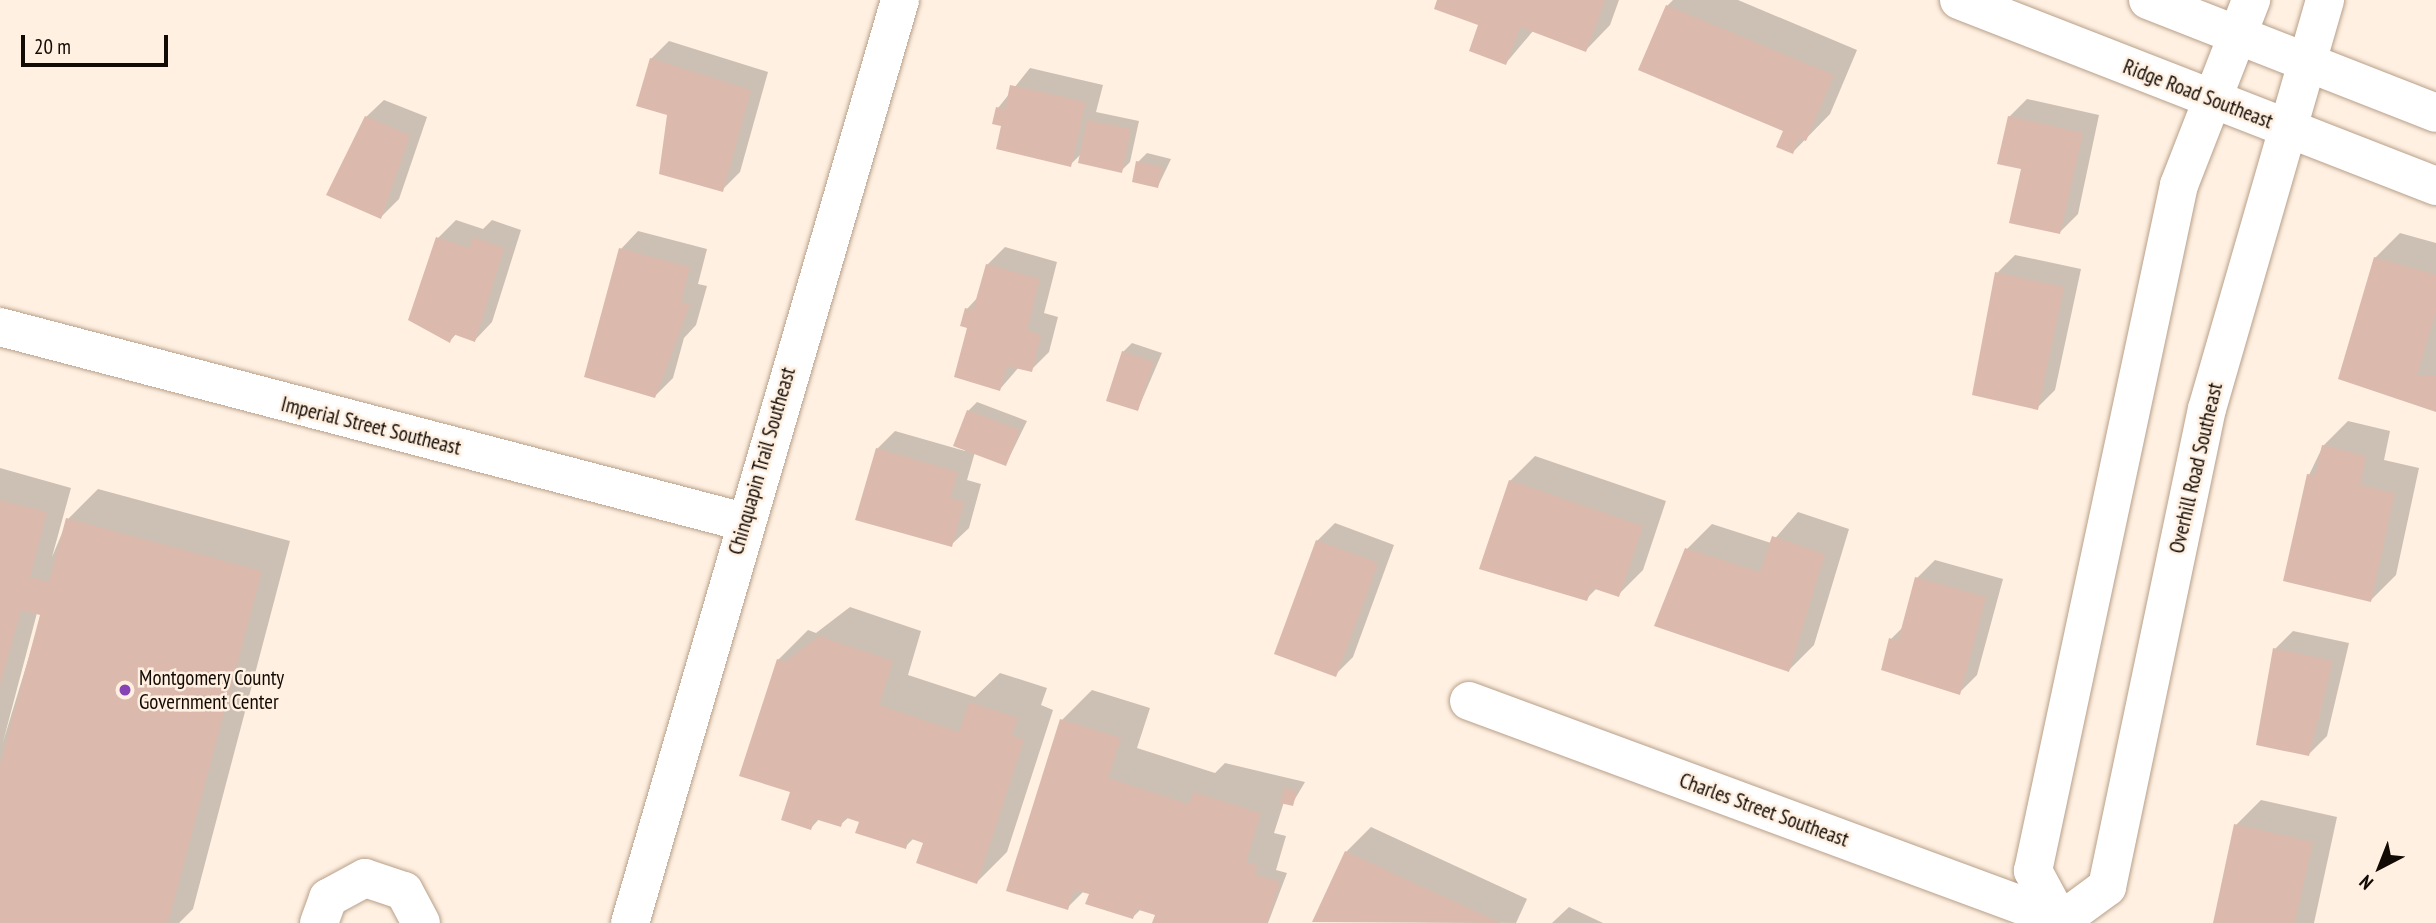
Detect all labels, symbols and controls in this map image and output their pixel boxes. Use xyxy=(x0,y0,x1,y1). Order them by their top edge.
scale bar xyxy=(24,21,172,65)
text: 20 m xyxy=(34,33,71,60)
street label: Ridge Road Southeast xyxy=(2120,54,2276,134)
street label: Chinquapin Trail Southeast xyxy=(723,364,801,558)
street label: Overhill Road Southeast xyxy=(2164,380,2228,556)
street label: Imperial Street Southeast xyxy=(278,391,464,461)
place label: Montgomery County Government Center xyxy=(139,665,285,715)
marker: Montgomery County Government Center xyxy=(117,682,133,698)
street label: Charles Street Southeast xyxy=(1676,768,1852,852)
north arrow xyxy=(2345,832,2415,902)
text: N xyxy=(2354,870,2378,895)

